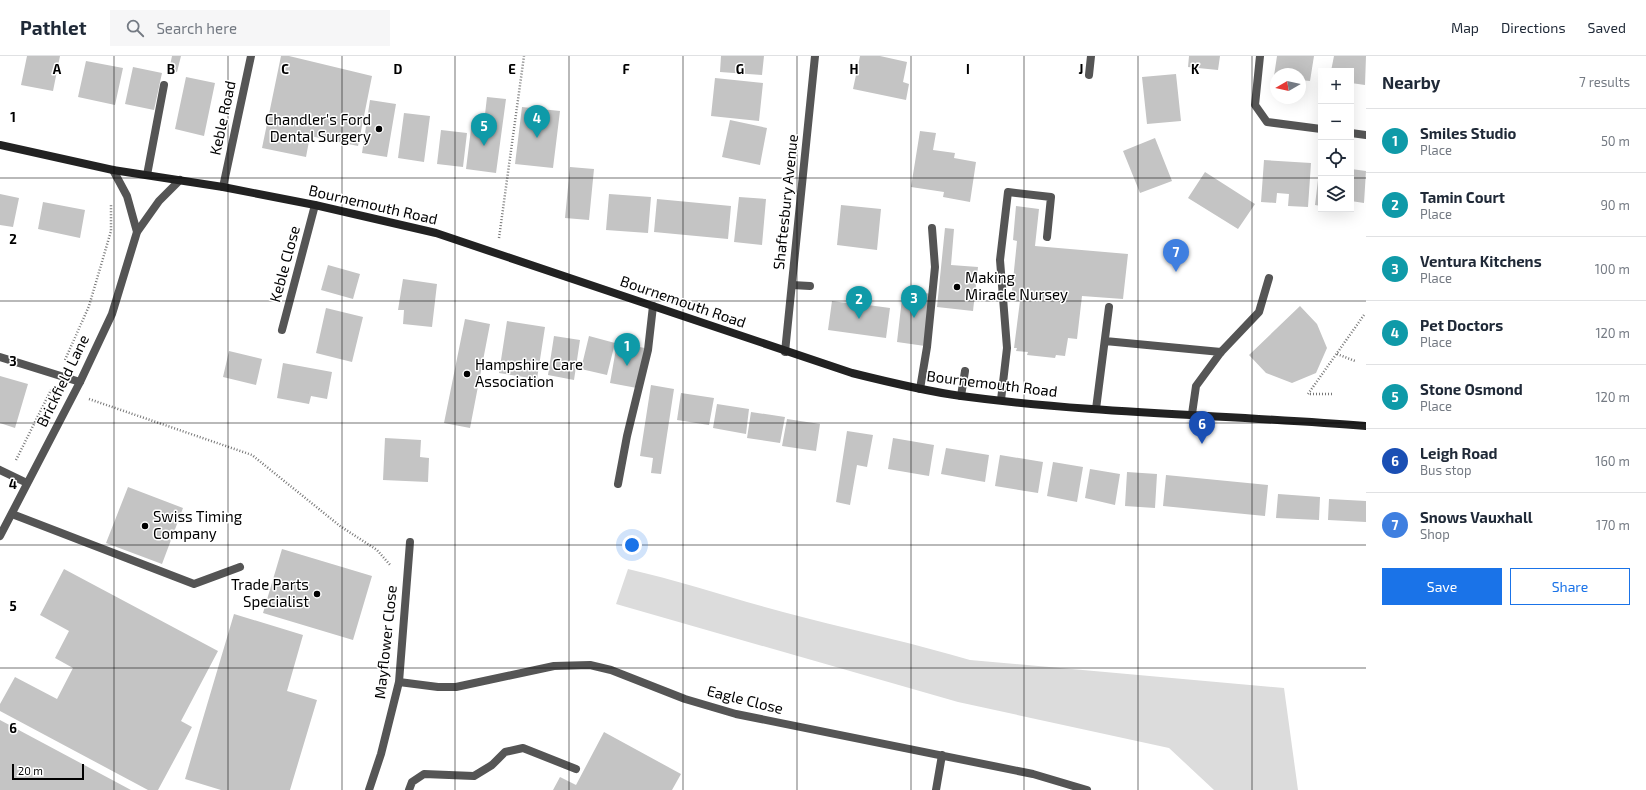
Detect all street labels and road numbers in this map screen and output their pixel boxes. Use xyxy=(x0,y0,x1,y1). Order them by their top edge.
street label: Keble Road xyxy=(205,79,239,157)
street label: Shaftesbury Avenue xyxy=(769,133,801,271)
street label: Bournemouth Road xyxy=(307,180,439,228)
street label: Keble Close xyxy=(265,224,303,304)
street label: Bournemouth Road xyxy=(618,271,749,331)
street label: Brickfield Lane xyxy=(32,332,92,430)
street label: Bournemouth Road xyxy=(926,366,1059,400)
street label: Mayflower Close xyxy=(370,584,400,700)
street label: Eagle Close xyxy=(705,681,785,717)

